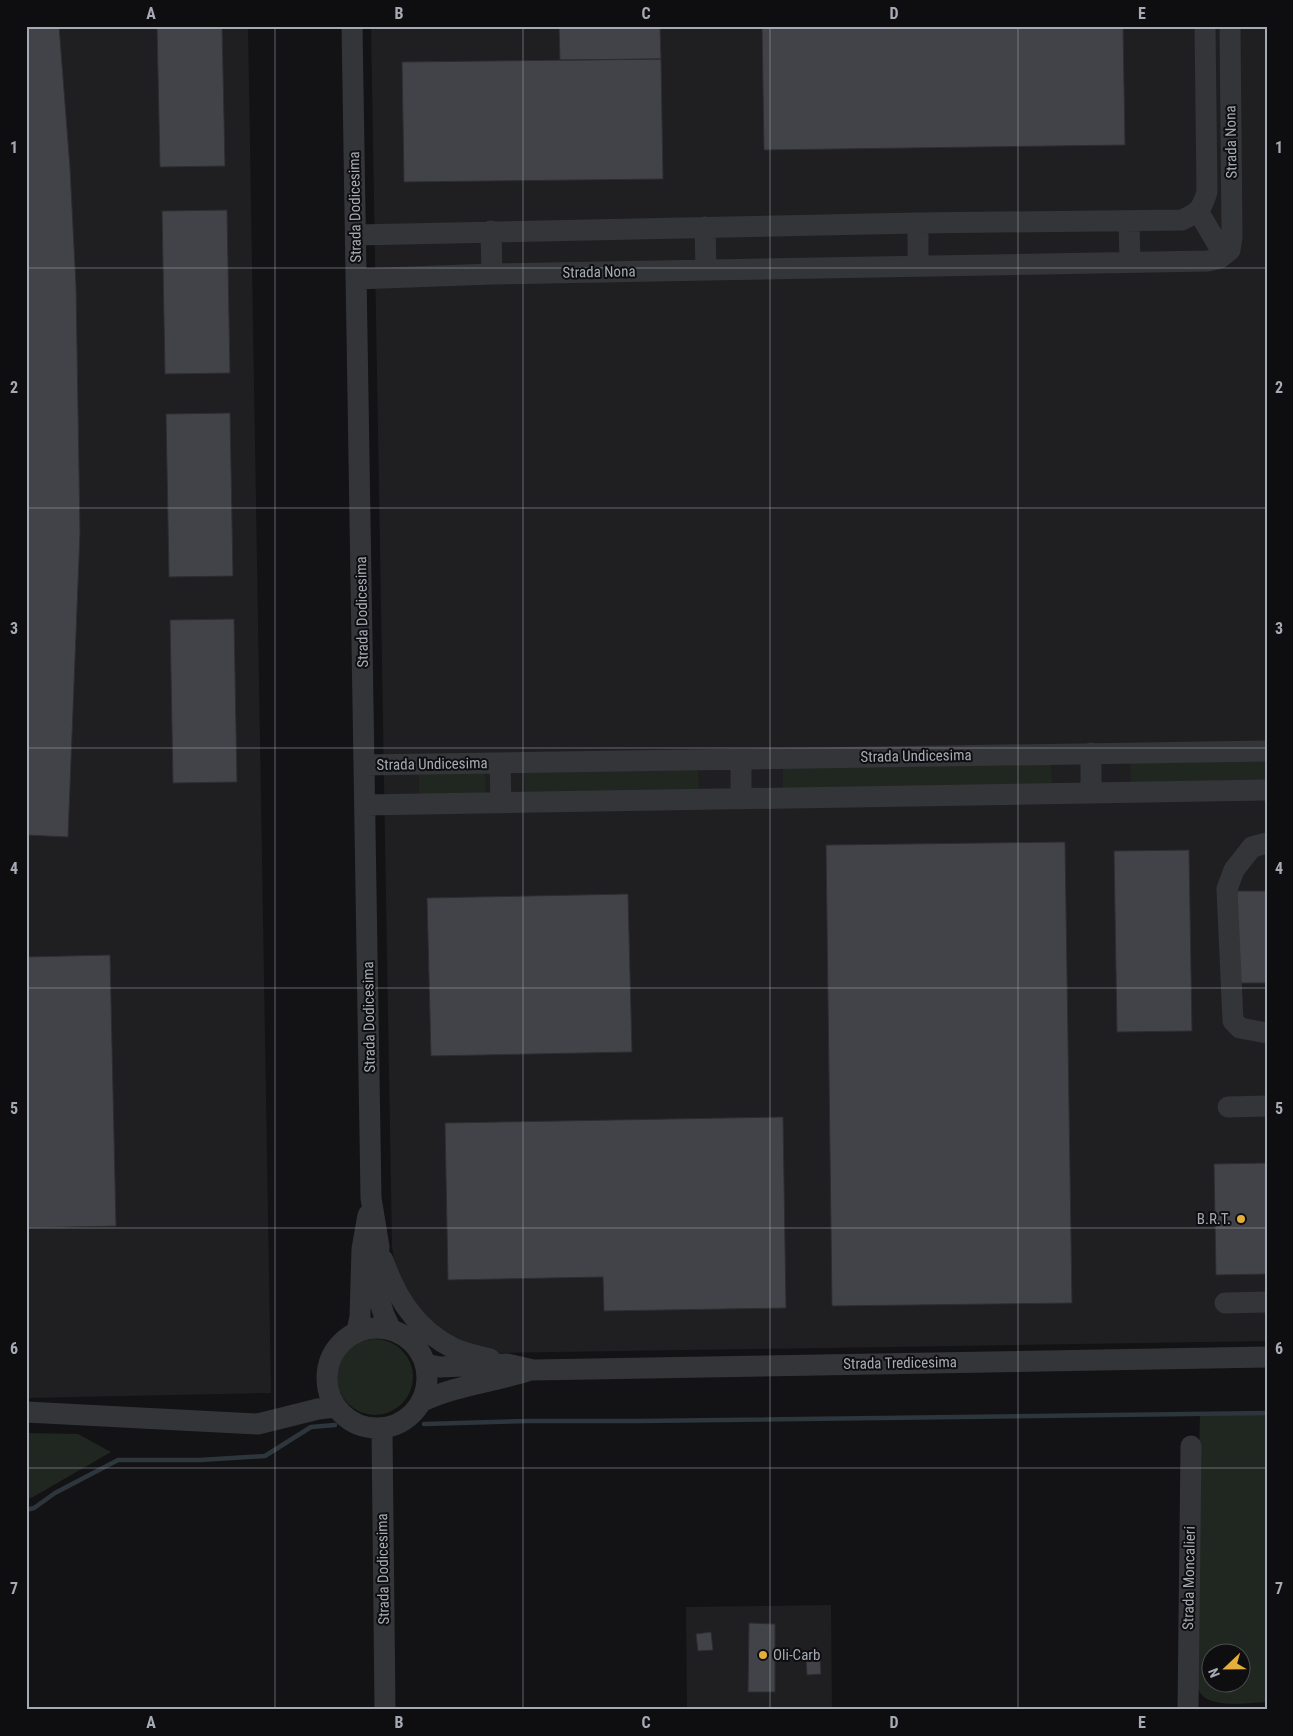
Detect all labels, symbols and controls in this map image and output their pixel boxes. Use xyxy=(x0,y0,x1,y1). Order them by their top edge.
text: A xyxy=(146,4,156,23)
text: B xyxy=(395,4,404,23)
text: C xyxy=(641,4,651,23)
text: D xyxy=(889,4,899,23)
text: E xyxy=(1138,4,1146,23)
street label: Strada Nona xyxy=(1221,105,1241,179)
text: 1 xyxy=(10,138,18,157)
text: 1 xyxy=(1275,138,1283,157)
street label: Strada Dodicesima xyxy=(345,151,365,263)
street label: Strada Nona xyxy=(562,262,636,282)
text: 2 xyxy=(10,378,18,397)
text: 2 xyxy=(1275,378,1283,397)
street label: Strada Dodicesima xyxy=(352,556,372,668)
text: 3 xyxy=(10,619,18,638)
text: 3 xyxy=(1275,619,1283,638)
street label: Strada Undicesima xyxy=(860,746,972,766)
street label: Strada Undicesima xyxy=(376,754,488,774)
text: 4 xyxy=(10,859,18,878)
text: 4 xyxy=(1275,859,1283,878)
street label: Strada Dodicesima xyxy=(359,961,379,1073)
text: 5 xyxy=(10,1099,18,1118)
text: 5 xyxy=(1275,1099,1283,1118)
place label: B.R.T. xyxy=(1197,1210,1231,1228)
marker: B.R.T. xyxy=(1235,1213,1247,1225)
text: 6 xyxy=(10,1339,18,1358)
text: 6 xyxy=(1275,1339,1283,1358)
street label: Strada Tredicesima xyxy=(843,1353,957,1373)
street label: Strada Dodicesima xyxy=(373,1513,393,1625)
street label: Strada Moncalieri xyxy=(1179,1526,1199,1630)
text: 7 xyxy=(10,1579,18,1598)
text: 7 xyxy=(1275,1579,1283,1598)
north arrow xyxy=(1200,1644,1250,1694)
place label: Oli-Carb xyxy=(773,1646,820,1664)
marker: Oli-Carb xyxy=(757,1649,769,1661)
text: N xyxy=(1205,1666,1223,1680)
text: A xyxy=(146,1713,156,1732)
text: B xyxy=(395,1713,404,1732)
text: C xyxy=(641,1713,651,1732)
text: D xyxy=(889,1713,899,1732)
text: E xyxy=(1138,1713,1146,1732)

